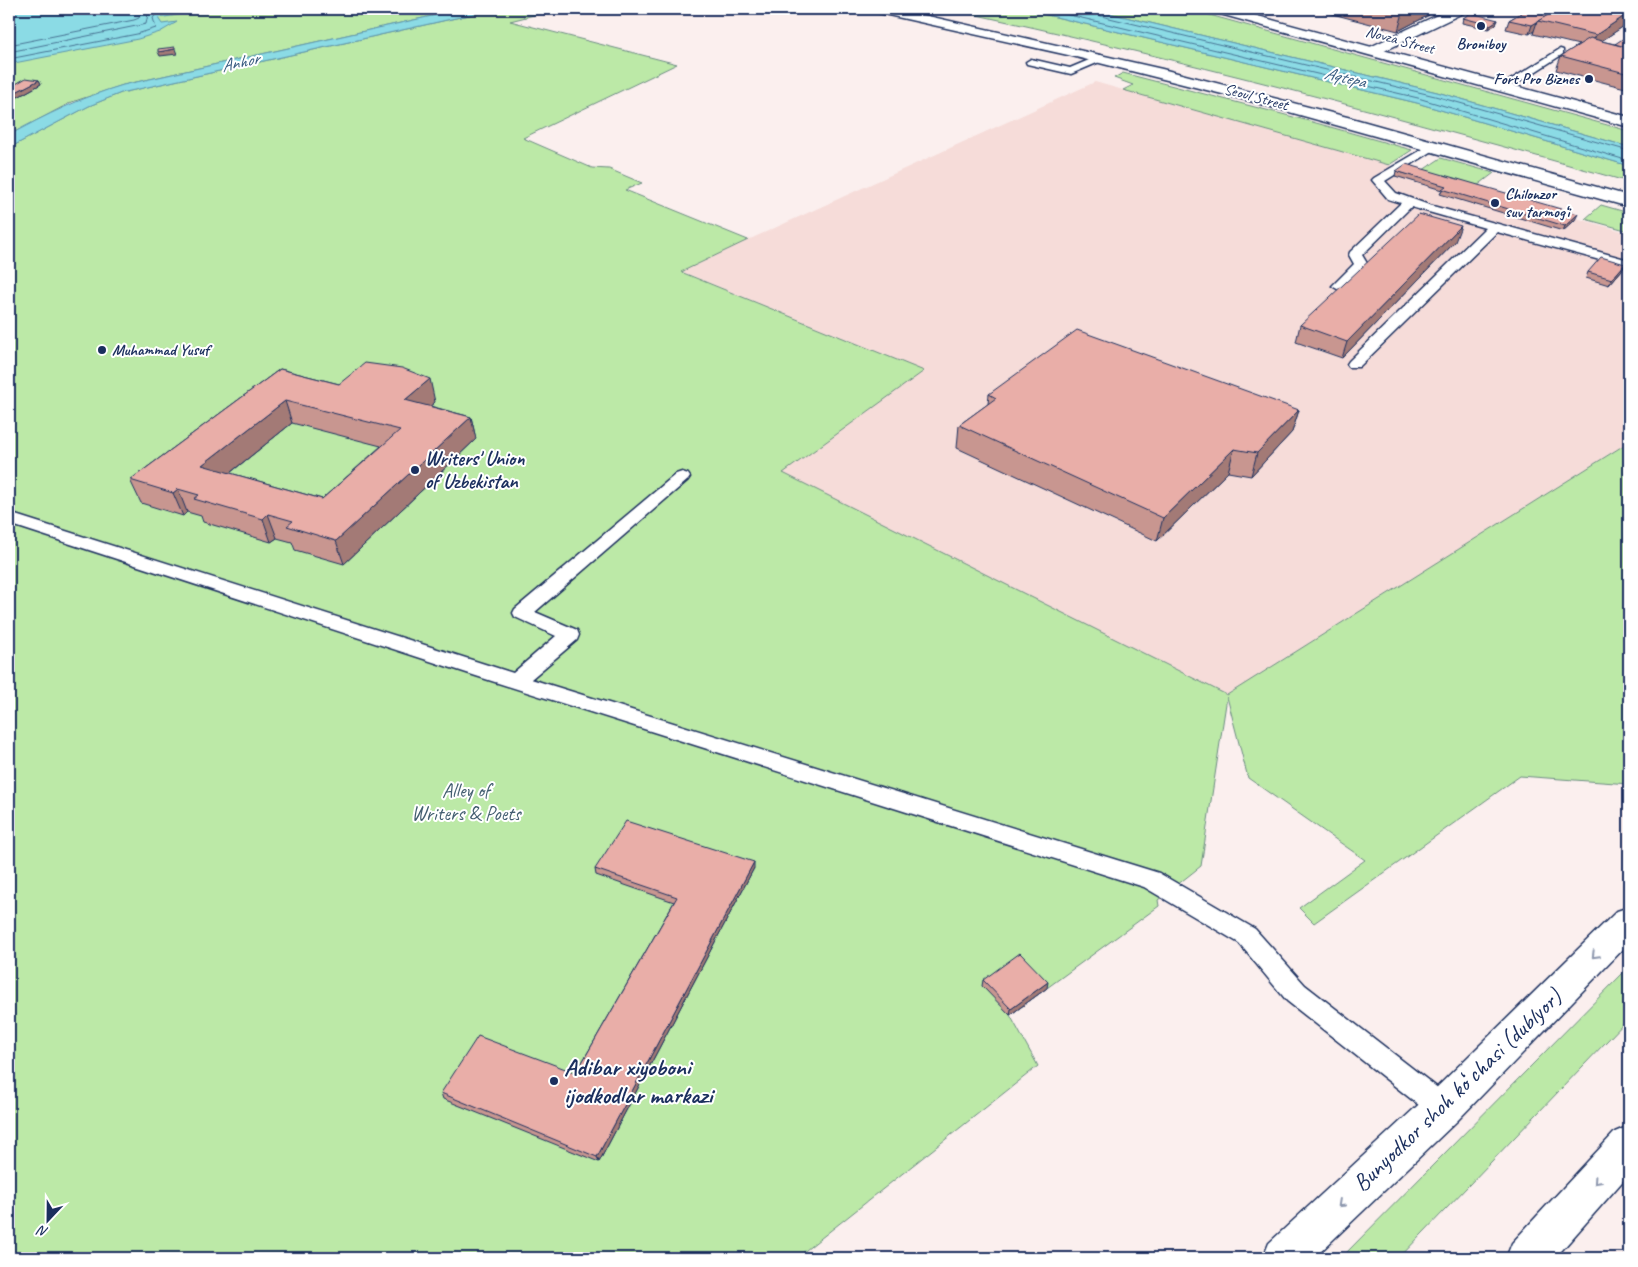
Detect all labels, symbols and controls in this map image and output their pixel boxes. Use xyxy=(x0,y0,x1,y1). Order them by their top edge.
marker: Broniboy xyxy=(1475,20,1487,32)
street label: Novza Street xyxy=(1363,21,1438,59)
place label: Broniboy xyxy=(1457,34,1507,54)
water label: Anhor xyxy=(219,46,264,77)
water label: Aqtepa xyxy=(1322,62,1369,93)
place label: Fort Pro Biznes xyxy=(1494,69,1580,89)
marker: Fort Pro Biznes xyxy=(1583,73,1595,85)
street label: Seoul Street xyxy=(1222,79,1292,116)
place label: Chilonzor suv tarmog‘i xyxy=(1505,184,1572,222)
marker: Chilonzor suv tarmog‘i xyxy=(1489,197,1501,209)
place label: Muhammad Yusuf xyxy=(112,340,213,360)
marker: Muhammad Yusuf xyxy=(96,344,108,356)
place label: Writers' Union of Uzbekistan xyxy=(425,446,525,494)
marker: Writers' Union of Uzbekistan xyxy=(409,464,421,476)
park label: Alley of Writers & Poets xyxy=(411,778,523,826)
one-way arrow xyxy=(1592,949,1601,958)
street label: Bunyodkor shoh koʻchasi (dublyor) xyxy=(1346,982,1569,1198)
place label: Adibar xiyoboni ijodkodlar markazi xyxy=(564,1052,716,1110)
marker: Adibar xiyoboni ijodkodlar markazi xyxy=(548,1075,560,1087)
one-way arrow xyxy=(1593,1175,1602,1184)
north arrow xyxy=(22,1194,72,1244)
one-way arrow xyxy=(1338,1198,1347,1207)
text: N xyxy=(34,1221,51,1241)

